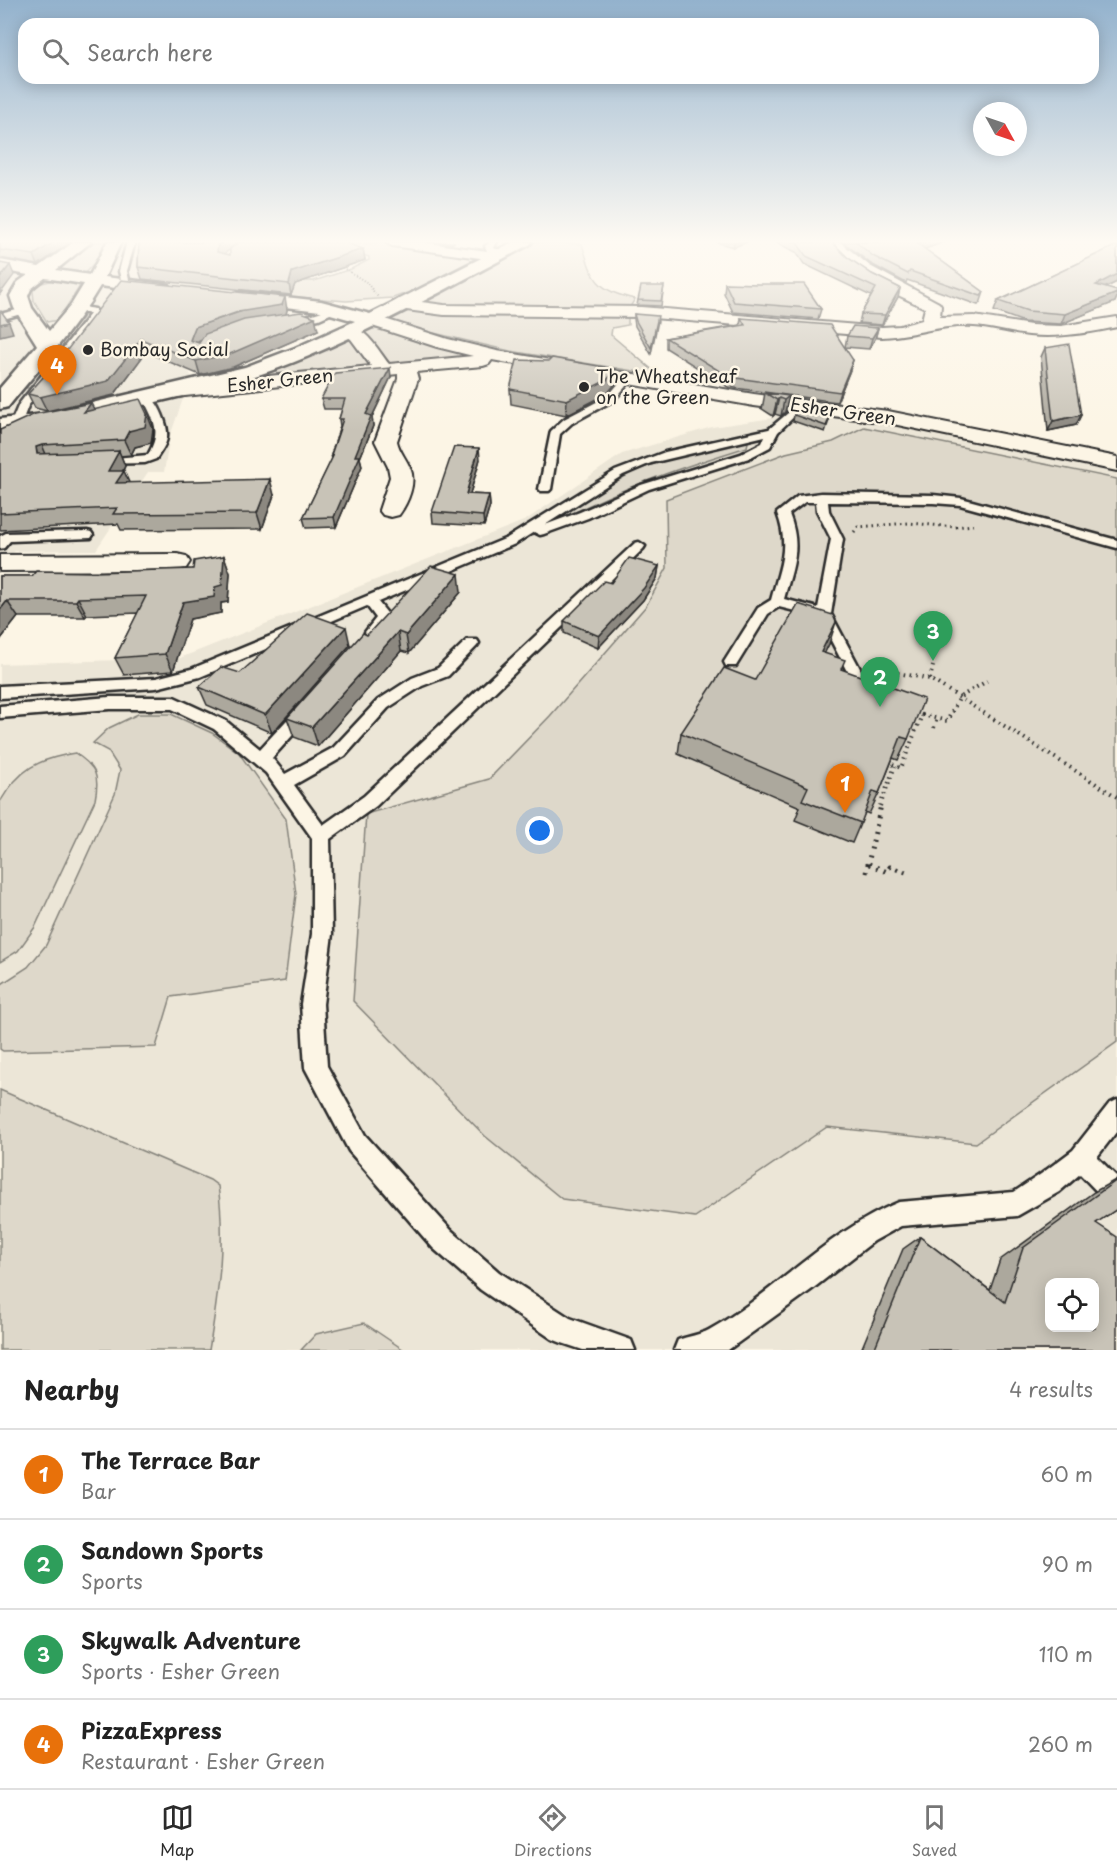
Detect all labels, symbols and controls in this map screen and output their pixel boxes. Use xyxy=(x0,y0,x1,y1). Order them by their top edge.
search box xyxy=(18,18,1099,84)
icon: search xyxy=(39,35,72,68)
text: Search here xyxy=(87,35,213,68)
north arrow xyxy=(973,102,1027,156)
place label: Bombay Social xyxy=(100,335,229,362)
marker: Bombay Social xyxy=(81,343,95,357)
pin: 4 xyxy=(38,346,76,395)
street label: Esher Green xyxy=(225,361,334,399)
place label: The Wheatsheaf on the Green xyxy=(596,362,738,410)
marker: The Wheatsheaf on the Green xyxy=(577,380,591,394)
street label: Esher Green xyxy=(788,390,898,431)
pin: 3 xyxy=(914,612,952,661)
pin: 2 xyxy=(860,658,900,707)
pin: 1 xyxy=(826,764,864,813)
your location xyxy=(525,816,554,845)
map controls xyxy=(1045,1278,1099,1332)
button: locate xyxy=(1045,1278,1099,1332)
text: Nearby xyxy=(24,1370,119,1409)
text: 4 results xyxy=(1009,1374,1093,1404)
text: The Terrace Bar xyxy=(81,1443,260,1476)
text: 1 xyxy=(39,1459,48,1489)
text: 60 m xyxy=(1041,1459,1093,1489)
text: Bar xyxy=(81,1476,116,1506)
text: Sandown Sports xyxy=(81,1533,263,1566)
text: 2 xyxy=(36,1549,51,1579)
text: 90 m xyxy=(1042,1549,1093,1579)
text: Sports xyxy=(81,1566,143,1596)
text: Skywalk Adventure xyxy=(81,1623,301,1656)
text: 3 xyxy=(37,1639,50,1669)
text: 110 m xyxy=(1039,1639,1093,1669)
text: Sports · Esher Green xyxy=(81,1656,280,1686)
text: PizzaExpress xyxy=(81,1713,222,1746)
text: 4 xyxy=(37,1729,50,1759)
text: 260 m xyxy=(1028,1729,1093,1759)
text: Restaurant · Esher Green xyxy=(81,1746,325,1776)
tab: Map xyxy=(160,1801,194,1861)
tab: Directions xyxy=(514,1801,592,1861)
tab: Saved xyxy=(912,1801,957,1861)

